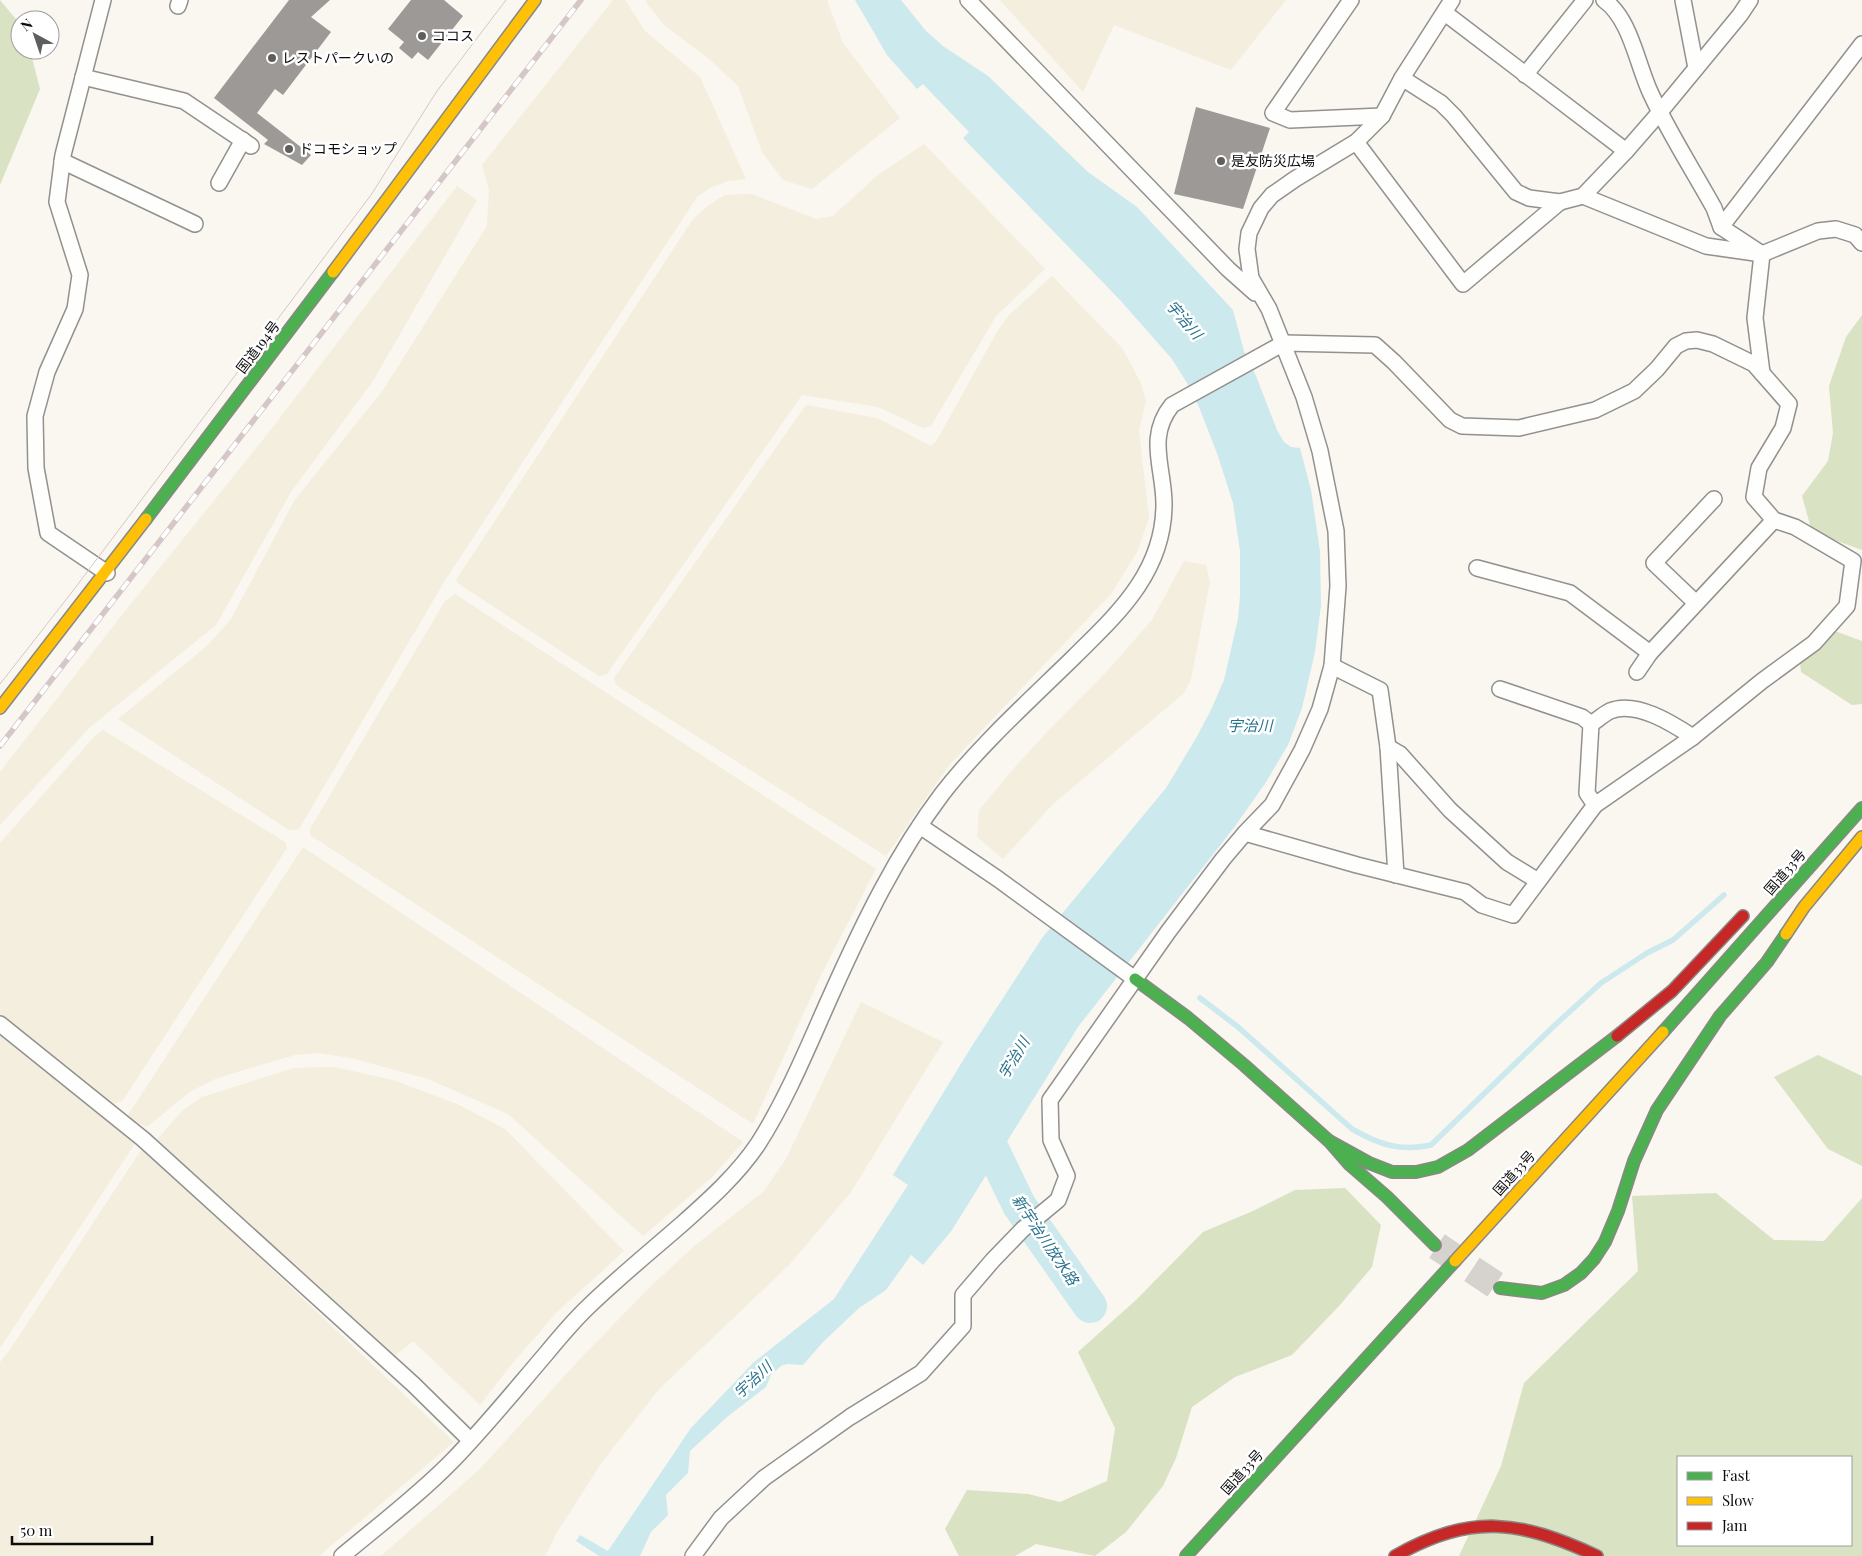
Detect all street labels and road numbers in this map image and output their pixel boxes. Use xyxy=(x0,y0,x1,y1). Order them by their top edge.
street label: 国道194号 xyxy=(232,317,284,377)
street label: 国道33号 xyxy=(1760,845,1810,899)
street label: 国道33号 xyxy=(1488,1146,1539,1199)
street label: 国道33号 xyxy=(1216,1445,1267,1498)

